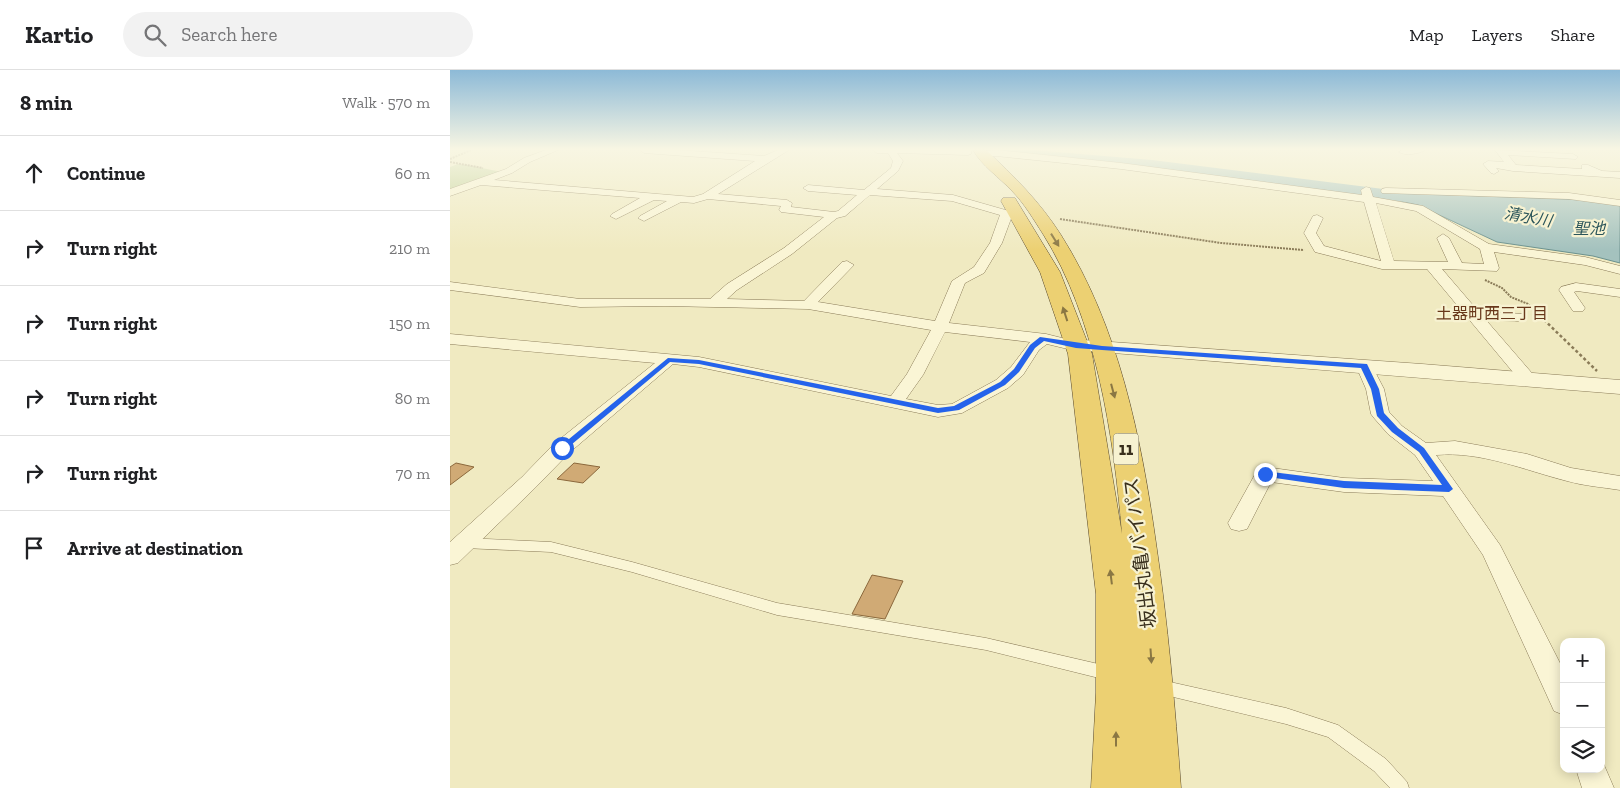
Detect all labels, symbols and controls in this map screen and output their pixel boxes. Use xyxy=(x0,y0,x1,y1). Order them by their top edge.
search box xyxy=(123,12,473,57)
text: Kartio xyxy=(25,20,93,49)
icon: search xyxy=(141,21,169,49)
text: Search here xyxy=(181,23,277,46)
text: Map xyxy=(1409,24,1444,46)
text: Layers xyxy=(1472,24,1523,46)
text: Share xyxy=(1551,24,1595,46)
text: 8 min xyxy=(20,90,72,115)
text: Walk · 570 m xyxy=(342,93,430,112)
icon: ahead xyxy=(20,159,48,187)
text: Continue xyxy=(67,162,145,185)
text: 60 m xyxy=(395,164,430,183)
water label: 清水川 xyxy=(1503,203,1555,231)
water label: 聖池 xyxy=(1573,219,1607,238)
icon: right xyxy=(20,234,48,262)
one-way arrow xyxy=(1051,234,1060,247)
text: Turn right xyxy=(67,237,157,260)
text: 210 m xyxy=(389,239,430,258)
district label: 土器町西三丁目 xyxy=(1436,304,1548,323)
one-way arrow xyxy=(1061,307,1068,322)
icon: right xyxy=(20,309,48,337)
text: Turn right xyxy=(67,312,157,335)
text: 150 m xyxy=(389,314,430,333)
icon: right xyxy=(20,384,48,412)
one-way arrow xyxy=(1110,384,1118,399)
text: Turn right xyxy=(67,387,157,410)
text: 80 m xyxy=(395,389,430,408)
road number: 11 xyxy=(1114,434,1138,464)
route start xyxy=(551,437,574,460)
icon: right xyxy=(20,459,48,487)
text: Turn right xyxy=(67,462,157,485)
route end xyxy=(1254,463,1277,486)
text: 70 m xyxy=(396,464,430,483)
street label: 坂出丸亀バイパス xyxy=(1119,476,1161,630)
icon: arrive xyxy=(20,534,48,562)
text: Arrive at destination xyxy=(67,537,243,560)
one-way arrow xyxy=(1107,569,1115,585)
map controls xyxy=(1560,638,1605,773)
button: + xyxy=(1560,638,1605,683)
one-way arrow xyxy=(1147,648,1155,664)
button: − xyxy=(1560,683,1605,728)
button: layers xyxy=(1560,728,1605,773)
one-way arrow xyxy=(1112,731,1120,747)

